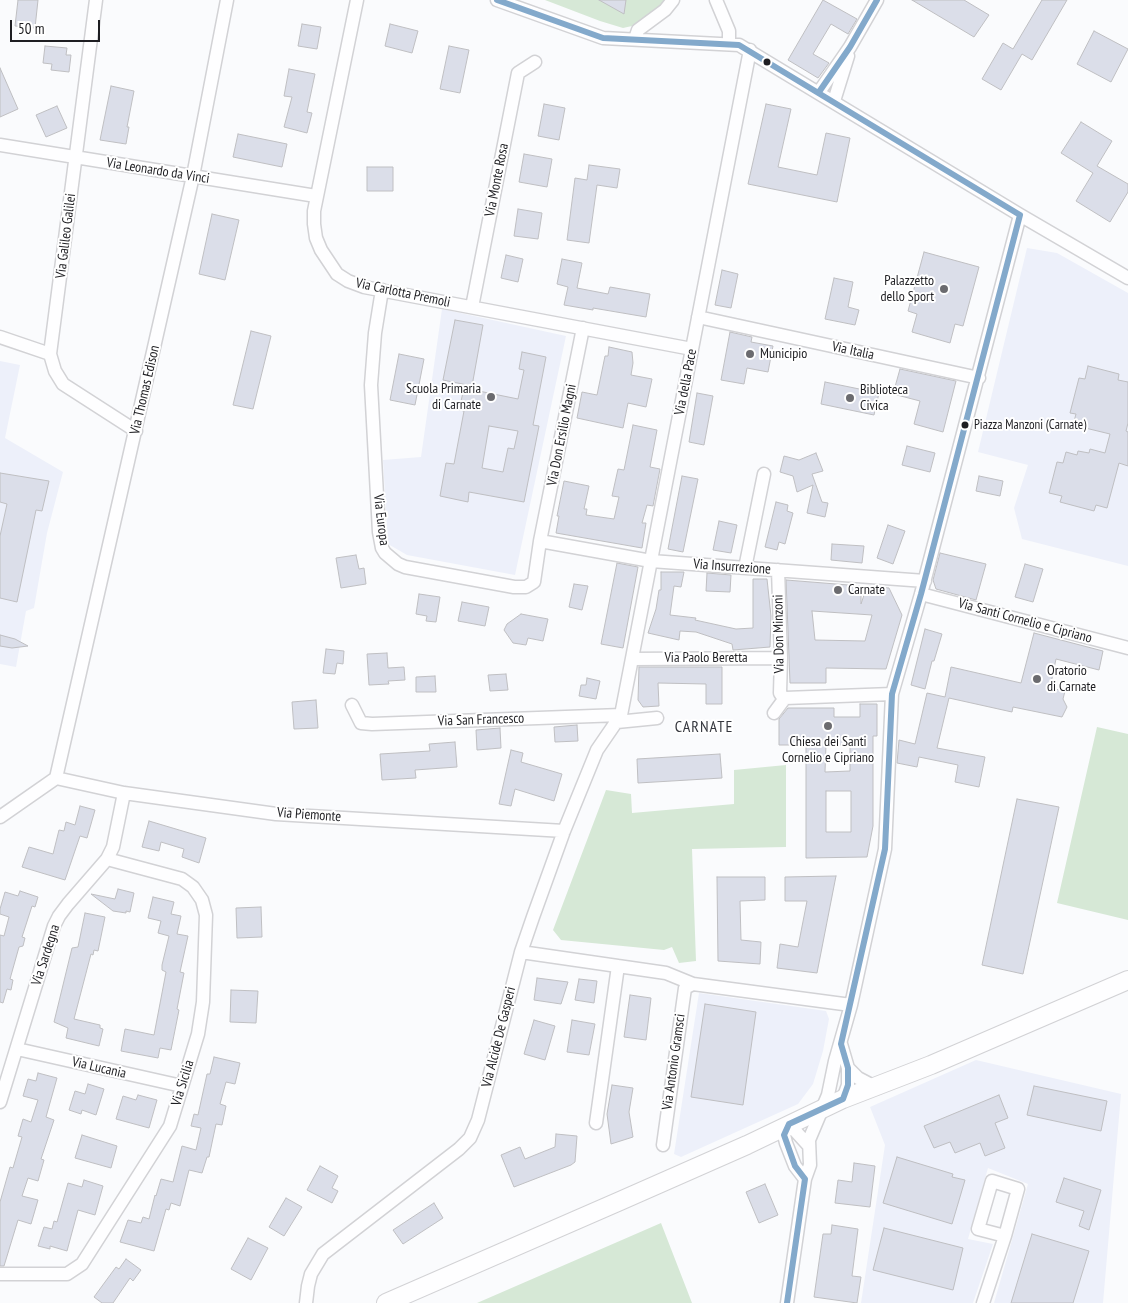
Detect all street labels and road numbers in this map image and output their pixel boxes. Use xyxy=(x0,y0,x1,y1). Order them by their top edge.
street label: Via Monte Rosa xyxy=(482,142,512,218)
street label: Via Leonardo da Vinci xyxy=(105,155,211,187)
street label: Via Galileo Galilei xyxy=(52,192,80,280)
street label: Via Carlotta Premoli xyxy=(354,275,452,311)
street label: Via Italia xyxy=(830,338,876,364)
street label: Via Thomas Edison xyxy=(127,344,163,436)
street label: Via della Pace xyxy=(671,347,701,417)
street label: Via Don Ersilio Magni xyxy=(544,383,580,487)
street label: Via Europa xyxy=(370,493,392,547)
street label: Via Insurrezione xyxy=(693,556,771,578)
street label: Via Don Minzoni xyxy=(770,594,788,674)
street label: Via Santi Cornelio e Cipriano xyxy=(956,595,1094,647)
street label: Via Paolo Beretta xyxy=(664,650,748,666)
street label: Via San Francesco xyxy=(438,710,524,730)
street label: Via Piemonte xyxy=(276,804,342,826)
street label: Via Sardegna xyxy=(28,922,64,988)
street label: Via Alcide De Gasperi xyxy=(478,985,520,1089)
street label: Via Antonio Gramsci xyxy=(659,1013,689,1111)
street label: Via Lucania xyxy=(70,1054,128,1082)
street label: Via Sicilia xyxy=(168,1058,198,1108)

